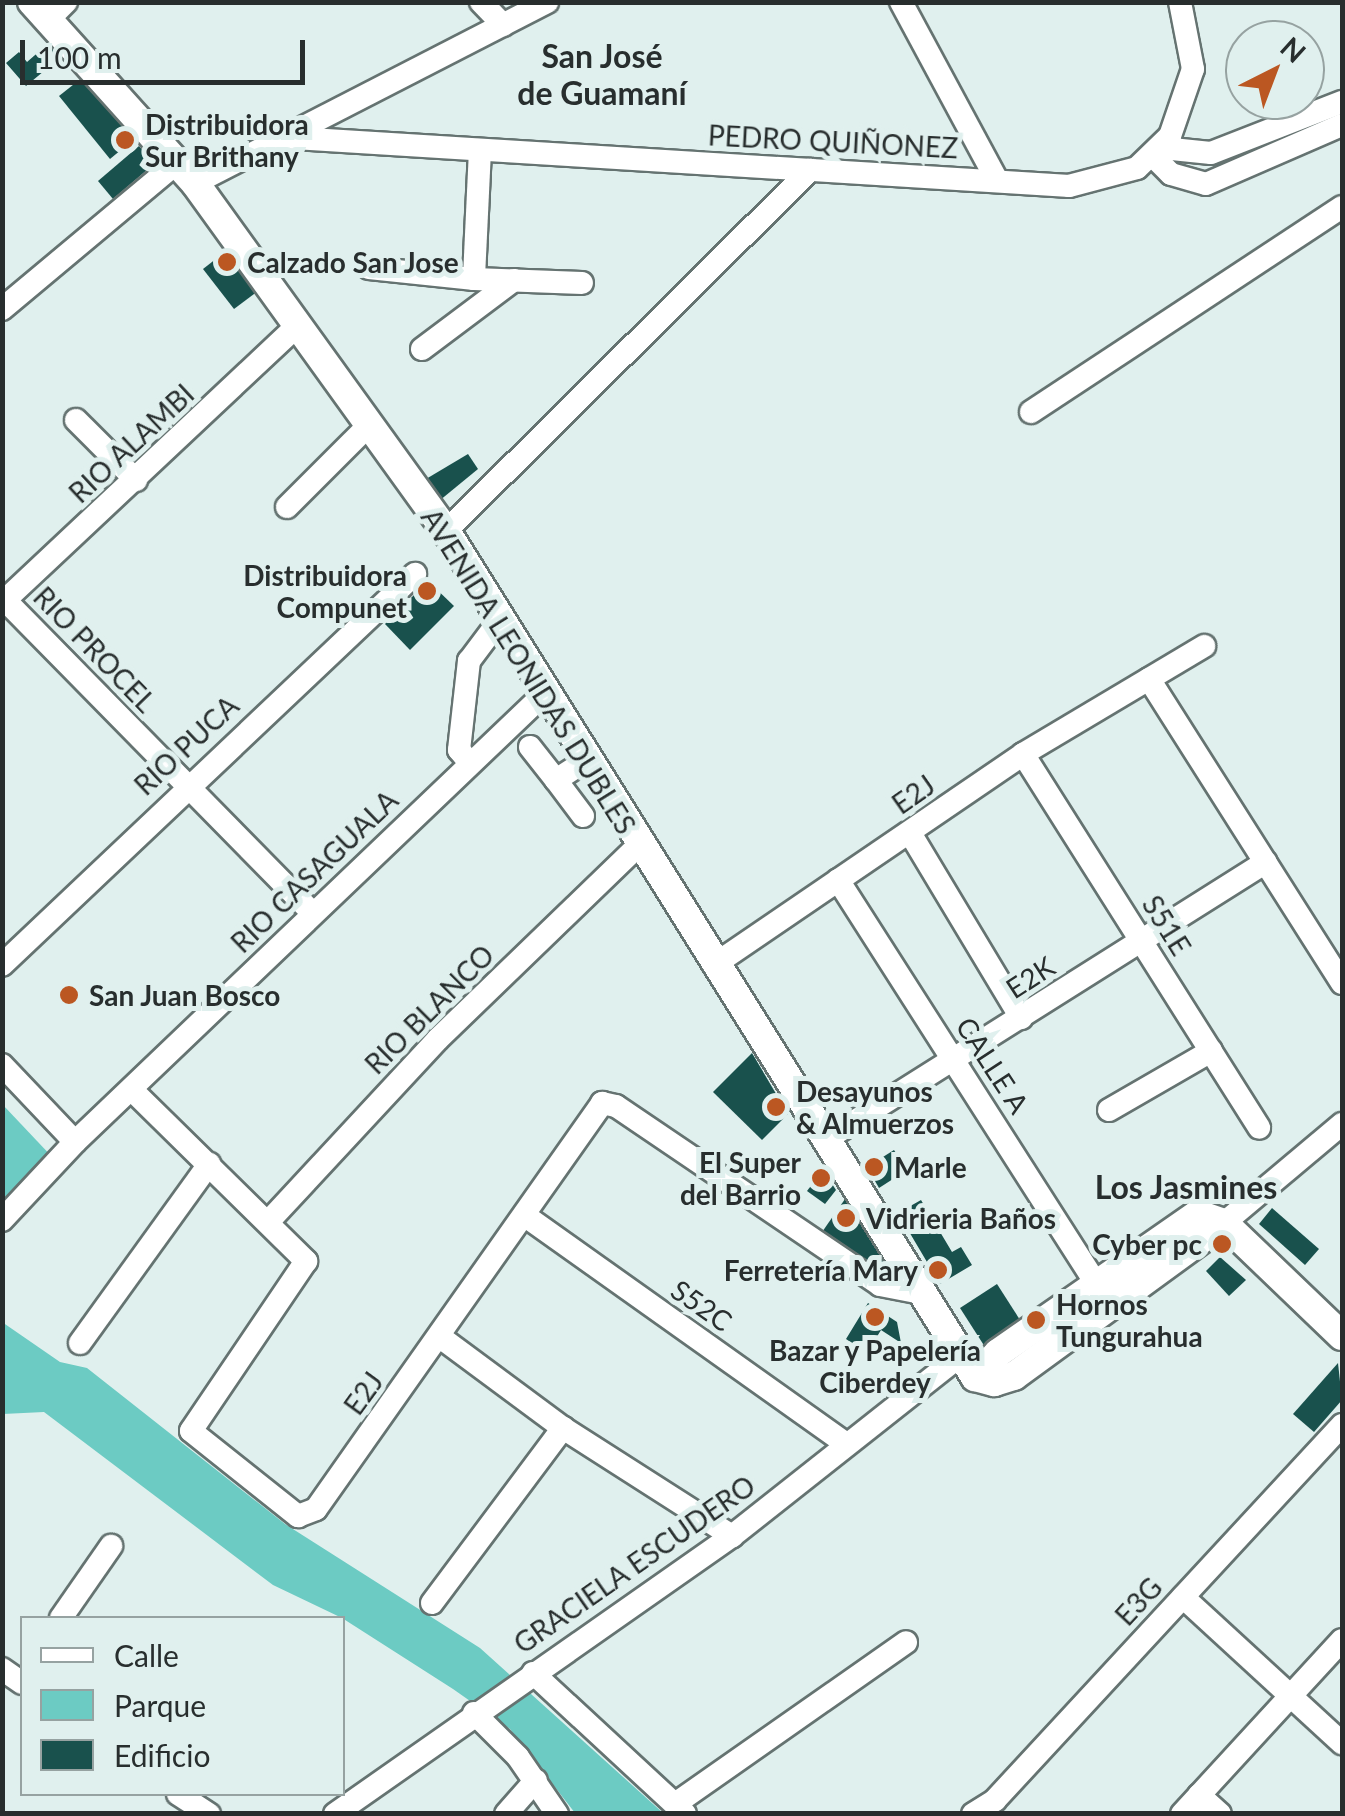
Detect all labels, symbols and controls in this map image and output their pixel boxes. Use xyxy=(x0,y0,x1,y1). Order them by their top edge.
scale bar xyxy=(25,20,310,82)
north arrow xyxy=(1225,20,1325,120)
text: N xyxy=(1274,29,1313,69)
district label: San José de Guamaní xyxy=(517,38,687,113)
text: 100 m xyxy=(37,39,122,75)
place label: Distribuidora Sur Brithany xyxy=(145,107,309,173)
street label: PEDRO QUIÑONEZ xyxy=(707,118,959,164)
marker: Distribuidora Sur Brithany xyxy=(114,129,136,151)
place label: Calzado San Jose xyxy=(247,245,459,279)
marker: Calzado San Jose xyxy=(216,251,238,273)
street label: RIO ALAMBI xyxy=(61,376,201,510)
street label: AVENIDA LEONIDAS DUBLES xyxy=(415,502,643,840)
place label: Distribuidora Compunet xyxy=(243,558,407,624)
street label: RIO PROCEL xyxy=(27,579,163,719)
marker: Distribuidora Compunet xyxy=(416,580,438,602)
street label: RIO PUCA xyxy=(127,688,245,802)
street label: E2J xyxy=(885,768,941,820)
street label: RIO CASAGUALA xyxy=(224,783,404,959)
street label: S51E xyxy=(1136,889,1198,961)
street label: RIO BLANCO xyxy=(358,938,500,1080)
street label: E2K xyxy=(999,949,1061,1005)
place label: San Juan Bosco xyxy=(89,978,281,1012)
marker: San Juan Bosco xyxy=(58,984,80,1006)
street label: CALLE A xyxy=(949,1010,1037,1120)
place label: Desayunos & Almuerzos xyxy=(796,1074,955,1140)
marker: Desayunos & Almuerzos xyxy=(765,1096,787,1118)
place label: El Super del Barrio xyxy=(680,1145,801,1211)
place label: Marle xyxy=(894,1150,967,1184)
marker: Marle xyxy=(863,1156,885,1178)
marker: El Super del Barrio xyxy=(810,1167,832,1189)
district label: Los Jasmines xyxy=(1094,1168,1278,1206)
place label: Vidrieria Baños xyxy=(866,1201,1056,1235)
marker: Vidrieria Baños xyxy=(835,1207,857,1229)
place label: Cyber pc xyxy=(1092,1227,1202,1261)
marker: Cyber pc xyxy=(1211,1233,1233,1255)
place label: Ferretería Mary xyxy=(724,1253,918,1287)
marker: Ferretería Mary xyxy=(927,1259,949,1281)
street label: S52C xyxy=(665,1272,739,1338)
place label: Hornos Tungurahua xyxy=(1056,1287,1203,1353)
marker: Bazar y Papelería Ciberdey xyxy=(864,1306,886,1328)
marker: Hornos Tungurahua xyxy=(1025,1309,1047,1331)
place label: Bazar y Papelería Ciberdey xyxy=(768,1333,982,1399)
street label: E2J xyxy=(336,1365,390,1421)
street label: GRACIELA ESCUDERO xyxy=(507,1468,761,1660)
street label: E3G xyxy=(1108,1570,1168,1632)
legend xyxy=(20,1616,345,1796)
text: Calle xyxy=(114,1637,179,1673)
text: Parque xyxy=(114,1687,206,1723)
text: Edificio xyxy=(114,1737,210,1773)

